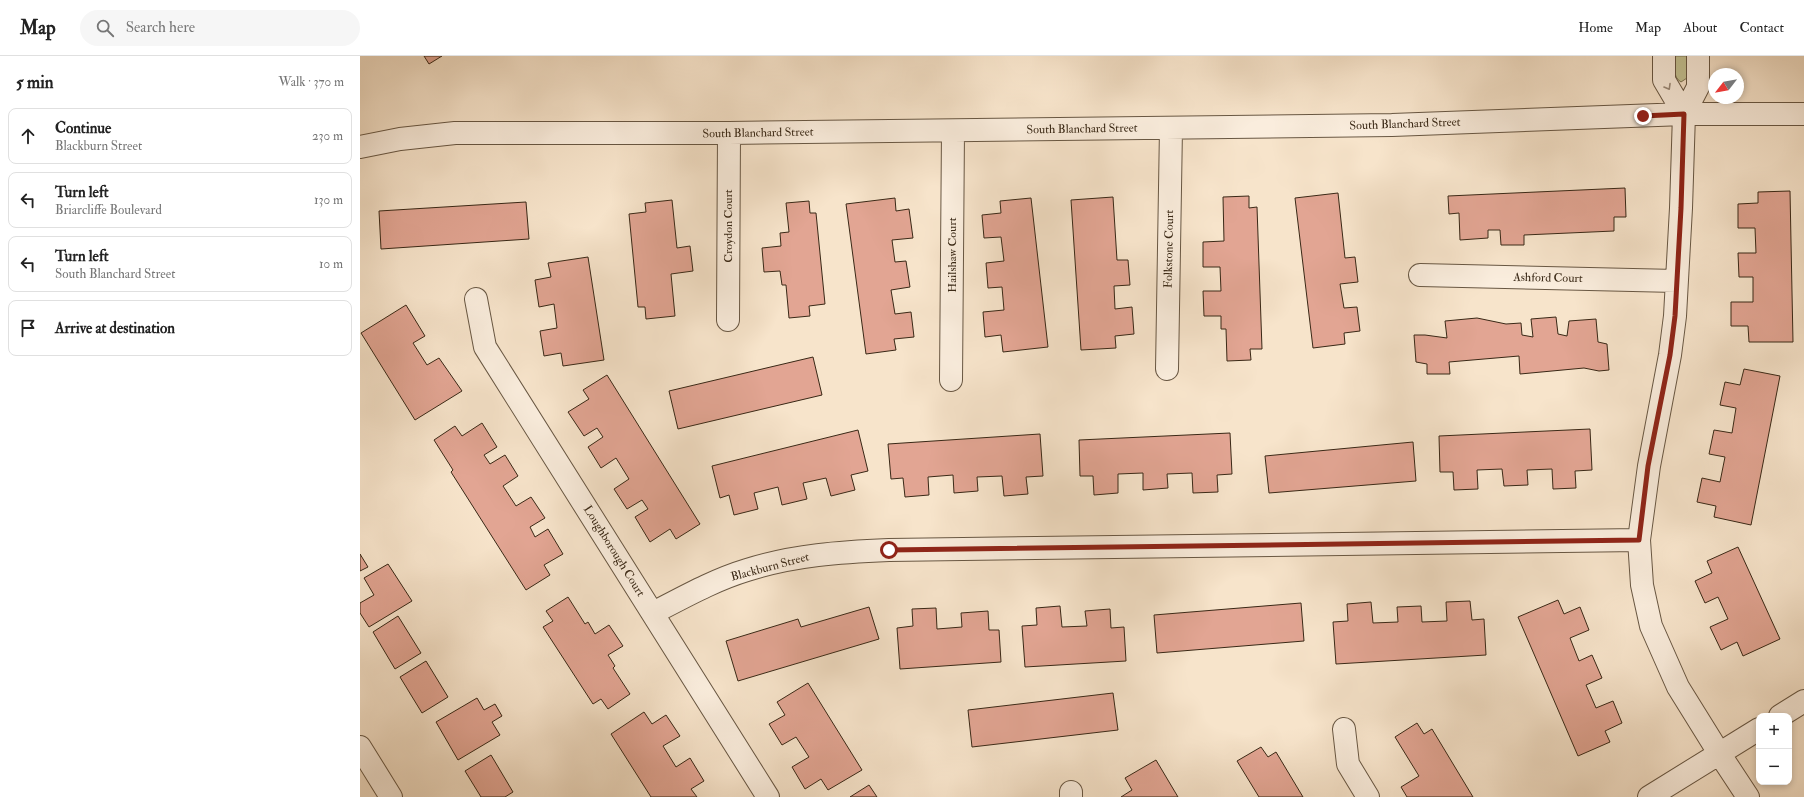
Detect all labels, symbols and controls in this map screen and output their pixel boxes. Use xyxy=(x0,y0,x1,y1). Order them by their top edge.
search box xyxy=(80,10,360,46)
text: Map xyxy=(20,16,56,40)
icon: search xyxy=(94,17,116,39)
text: Search here xyxy=(126,18,195,37)
text: Home xyxy=(1578,19,1613,36)
text: Map xyxy=(1635,19,1661,36)
text: About xyxy=(1683,19,1717,36)
text: Contact xyxy=(1739,19,1784,36)
north arrow xyxy=(1708,68,1744,104)
text: 5 min xyxy=(16,72,54,93)
text: Walk · 370 m xyxy=(279,74,344,90)
one-way arrow xyxy=(1663,83,1670,90)
route end xyxy=(1634,107,1652,125)
street label: South Blanchard Street xyxy=(1349,115,1461,133)
text: Continue xyxy=(55,119,111,138)
street label: South Blanchard Street xyxy=(1026,121,1138,137)
icon: ahead xyxy=(17,125,39,147)
street label: South Blanchard Street xyxy=(702,125,814,141)
text: 230 m xyxy=(312,128,343,144)
text: Blackburn Street xyxy=(55,138,142,154)
text: Turn left xyxy=(55,183,109,202)
icon: left xyxy=(17,189,39,211)
street label: Croydon Court xyxy=(721,189,736,263)
text: 130 m xyxy=(314,192,343,208)
text: Briarcliffe Boulevard xyxy=(55,202,162,218)
street label: Folkstone Court xyxy=(1161,210,1177,288)
street label: Hailshaw Court xyxy=(945,217,960,293)
text: Turn left xyxy=(55,247,109,266)
icon: left xyxy=(17,253,39,275)
text: 10 m xyxy=(319,256,343,272)
text: South Blanchard Street xyxy=(55,266,175,282)
street label: Ashford Court xyxy=(1512,270,1583,286)
icon: arrive xyxy=(17,317,39,339)
text: Arrive at destination xyxy=(55,319,175,338)
street label: Loughborough Court xyxy=(580,503,648,600)
route start xyxy=(880,541,898,559)
street label: Blackburn Street xyxy=(729,549,811,585)
map controls xyxy=(1756,713,1792,785)
button: + xyxy=(1756,713,1792,749)
button: − xyxy=(1756,749,1792,785)

